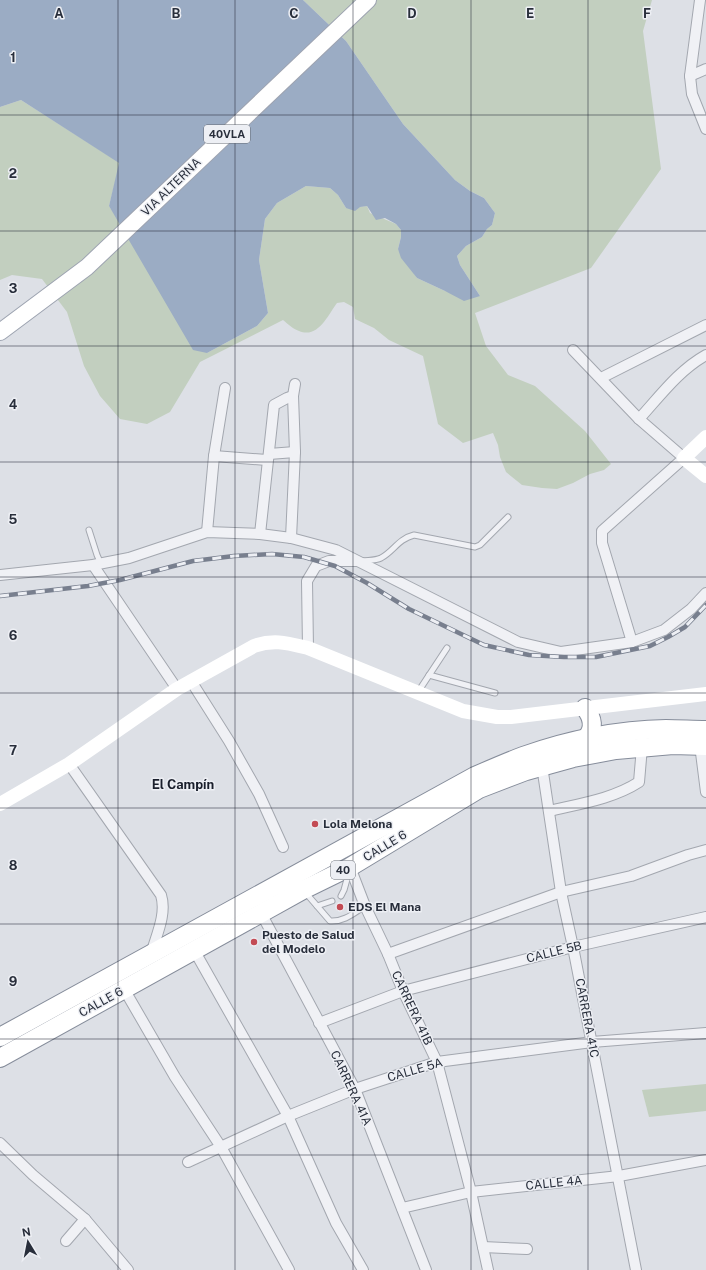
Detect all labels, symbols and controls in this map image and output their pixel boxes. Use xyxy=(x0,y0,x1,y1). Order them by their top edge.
text: A xyxy=(54,6,64,21)
text: B xyxy=(172,6,181,21)
text: C xyxy=(289,6,299,21)
text: D xyxy=(407,6,417,21)
text: E xyxy=(526,6,534,21)
text: F xyxy=(643,6,651,21)
text: 1 xyxy=(10,50,16,65)
road number: 40VLA xyxy=(204,125,250,143)
street label: VIA ALTERNA xyxy=(138,155,204,219)
text: 2 xyxy=(9,166,17,181)
text: 3 xyxy=(9,281,18,296)
text: 4 xyxy=(9,397,18,412)
text: 5 xyxy=(9,512,18,527)
text: 6 xyxy=(9,628,18,643)
text: 7 xyxy=(9,743,17,758)
district label: El Campín xyxy=(152,777,214,792)
place label: Lola Melona xyxy=(323,817,392,831)
marker: Lola Melona xyxy=(310,819,320,829)
street label: CALLE 6 xyxy=(361,828,409,864)
text: 8 xyxy=(9,858,18,873)
road number: 40 xyxy=(331,861,355,879)
place label: EDS El Mana xyxy=(348,900,421,914)
marker: EDS El Mana xyxy=(335,902,345,912)
place label: Puesto de Salud del Modelo xyxy=(262,928,355,956)
marker: Puesto de Salud del Modelo xyxy=(249,937,259,947)
street label: CALLE 5B xyxy=(525,938,583,966)
street label: CARRERA 41B xyxy=(389,969,435,1047)
text: 9 xyxy=(9,974,17,989)
street label: CARRERA 41C xyxy=(572,977,602,1059)
street label: CALLE 6 xyxy=(76,984,126,1020)
street label: CARRERA 41A xyxy=(328,1048,375,1128)
street label: CALLE 5A xyxy=(386,1055,445,1085)
street label: CALLE 4A xyxy=(525,1173,584,1193)
north arrow xyxy=(8,1222,48,1262)
text: N xyxy=(21,1225,32,1239)

